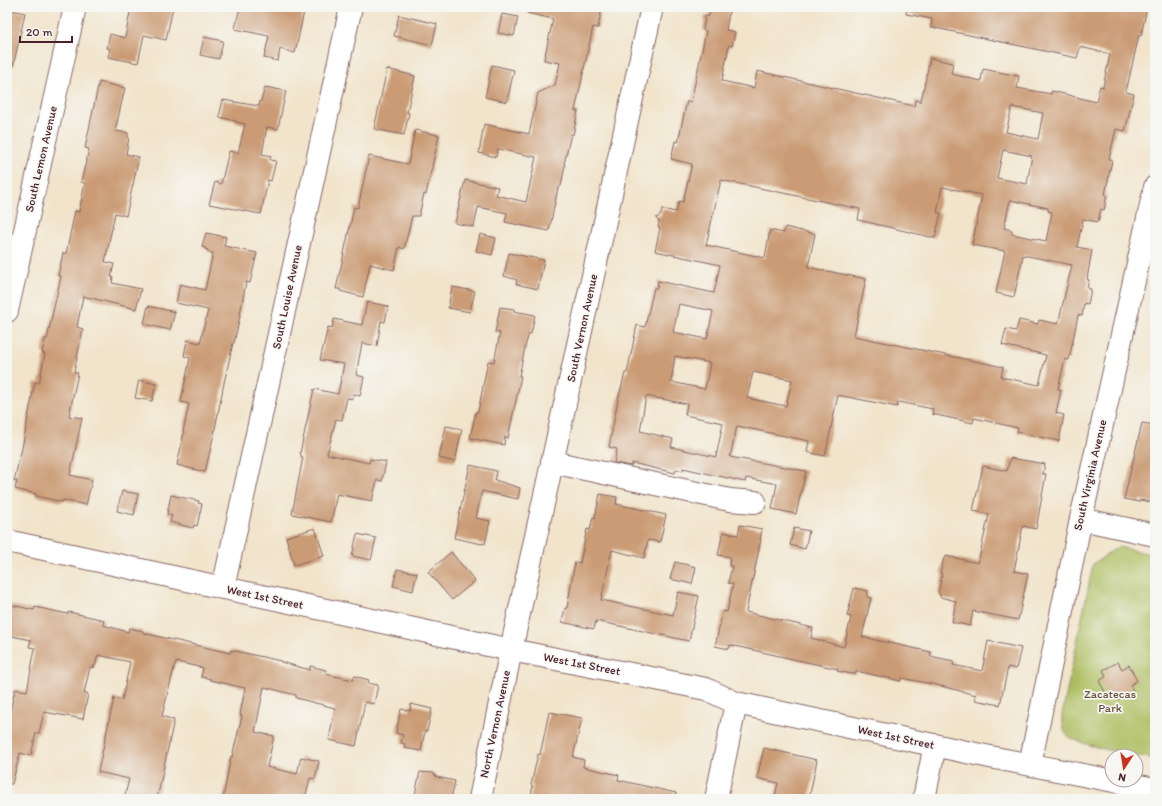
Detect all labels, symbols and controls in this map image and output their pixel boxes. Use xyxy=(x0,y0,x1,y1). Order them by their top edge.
scale bar xyxy=(20,18,72,44)
text: 20 m xyxy=(26,25,53,39)
street label: South Lemon Avenue xyxy=(22,104,60,213)
street label: South Louise Avenue xyxy=(269,243,305,350)
street label: South Vernon Avenue xyxy=(564,272,600,383)
street label: South Virginia Avenue xyxy=(1070,418,1110,532)
street label: West 1st Street xyxy=(225,582,305,612)
street label: West 1st Street xyxy=(542,650,622,678)
street label: North Vernon Avenue xyxy=(477,669,513,779)
park label: Zacatecas Park xyxy=(1084,687,1136,715)
street label: West 1st Street xyxy=(856,722,936,752)
north arrow xyxy=(1104,748,1144,788)
text: N xyxy=(1117,770,1127,784)

